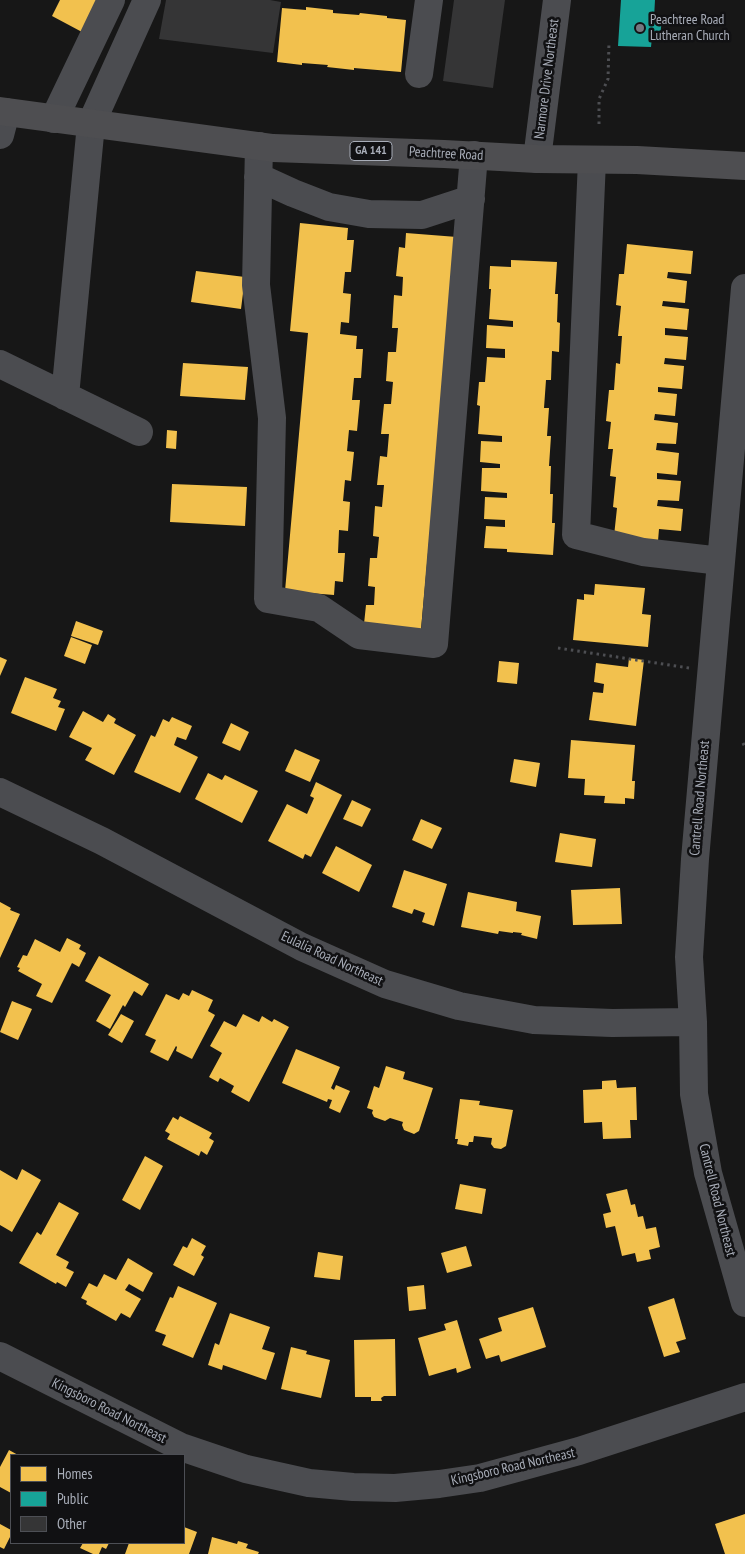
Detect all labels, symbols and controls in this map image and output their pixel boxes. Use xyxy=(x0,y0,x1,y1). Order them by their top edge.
place label: Peachtree Road Lutheran Church xyxy=(650,12,730,44)
street label: Narmore Drive Northeast xyxy=(531,18,563,140)
marker: Peachtree Road Lutheran Church xyxy=(634,22,646,34)
road number: GA 141 xyxy=(350,142,392,160)
street label: Peachtree Road xyxy=(408,144,484,164)
street label: Cantrell Road Northeast xyxy=(687,740,713,856)
street label: Eulalia Road Northeast xyxy=(278,928,386,990)
street label: Cantrell Road Northeast xyxy=(695,1142,739,1258)
street label: Kingsboro Road Northeast xyxy=(49,1375,169,1447)
street label: Kingsboro Road Northeast xyxy=(450,1445,576,1489)
legend xyxy=(10,1454,185,1544)
text: Homes xyxy=(57,1464,93,1483)
text: Public xyxy=(57,1489,88,1508)
text: Other xyxy=(57,1514,86,1533)

